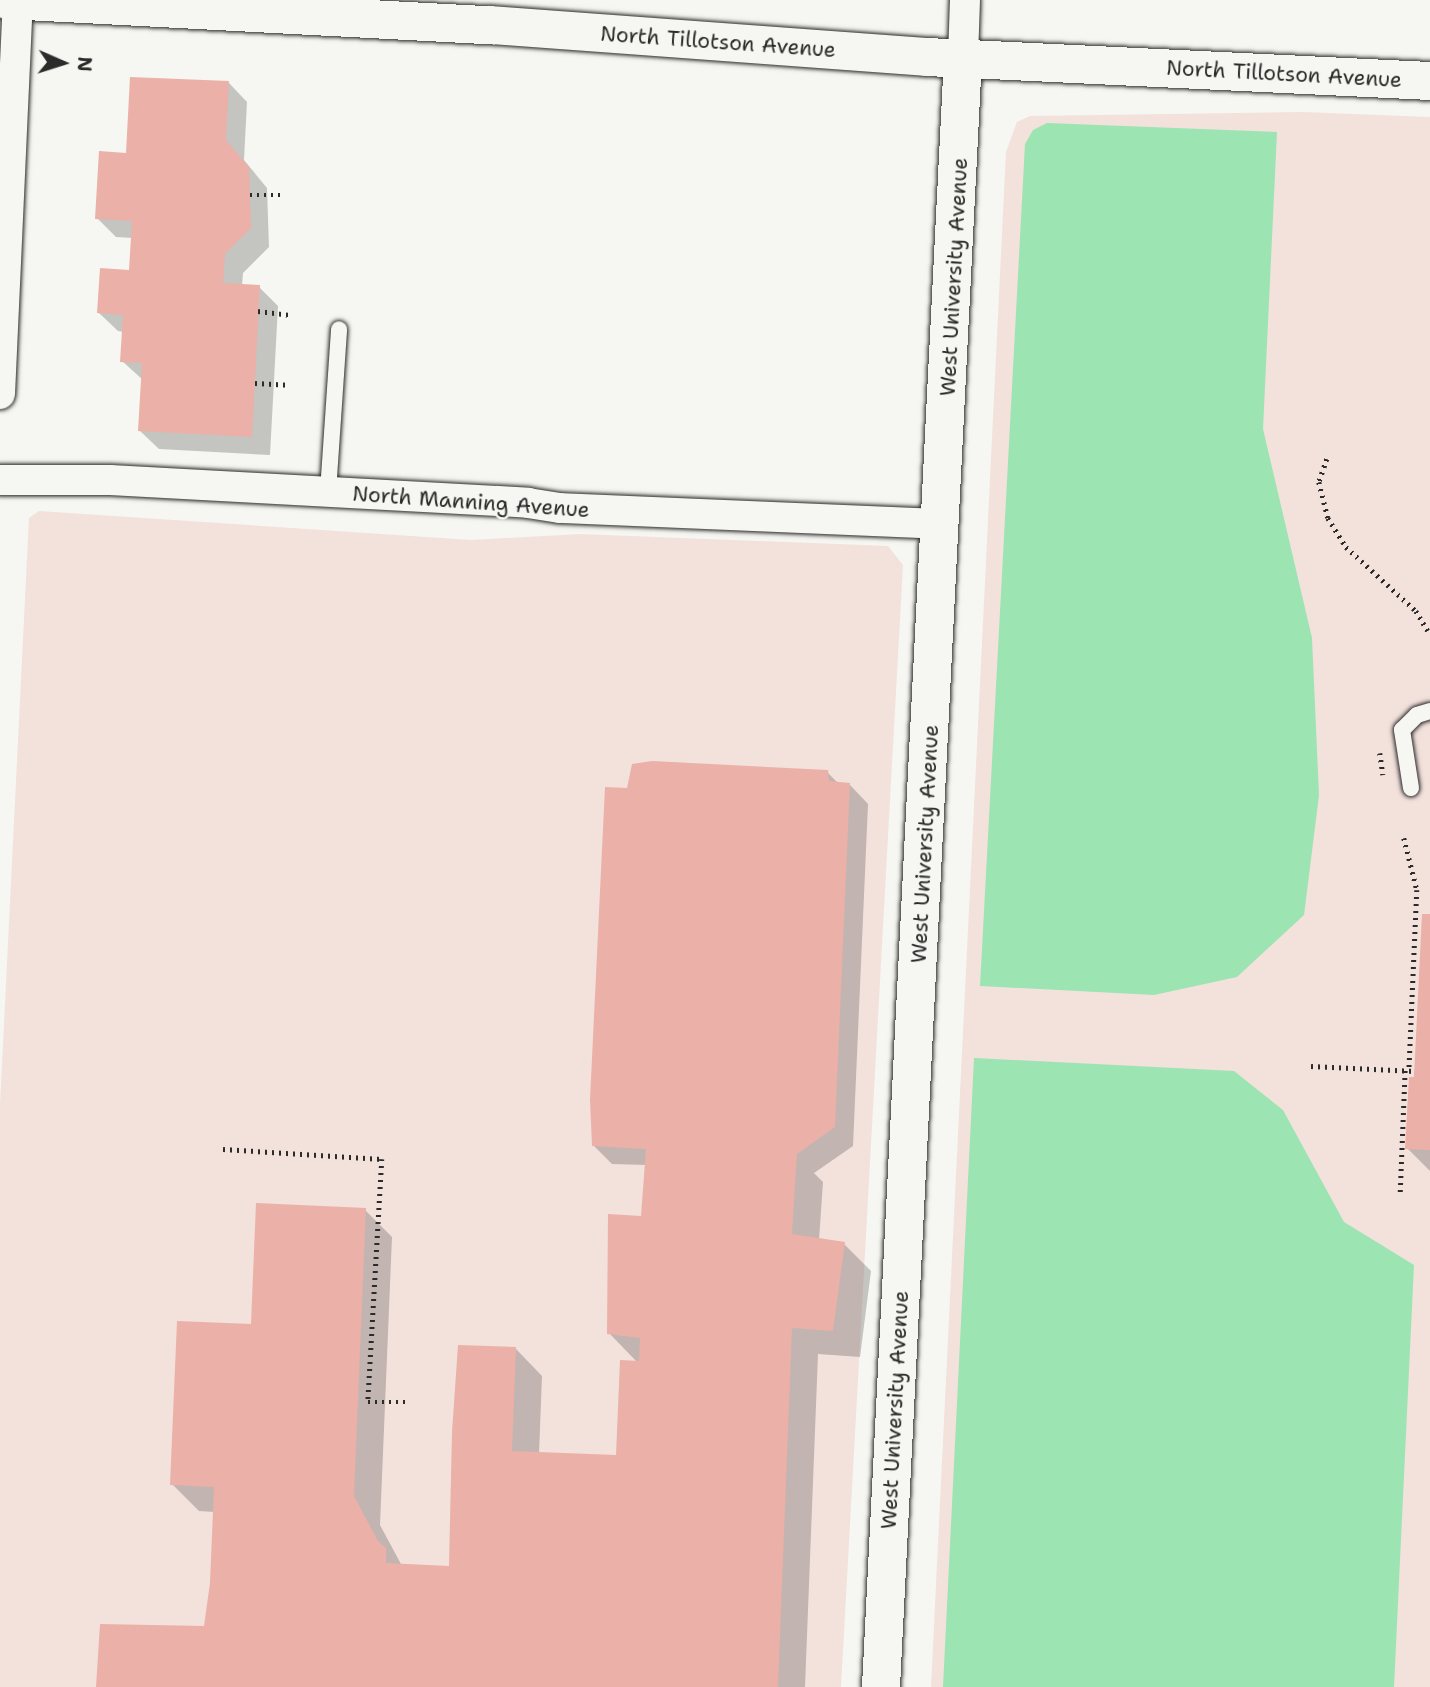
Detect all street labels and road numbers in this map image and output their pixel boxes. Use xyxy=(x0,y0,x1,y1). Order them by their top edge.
street label: North Tillotson Avenue xyxy=(599,21,837,63)
street label: North Tillotson Avenue xyxy=(1166,55,1402,93)
street label: West University Avenue xyxy=(935,157,973,397)
street label: North Manning Avenue xyxy=(352,481,590,523)
street label: West University Avenue xyxy=(906,724,944,964)
street label: West University Avenue xyxy=(876,1290,914,1530)

